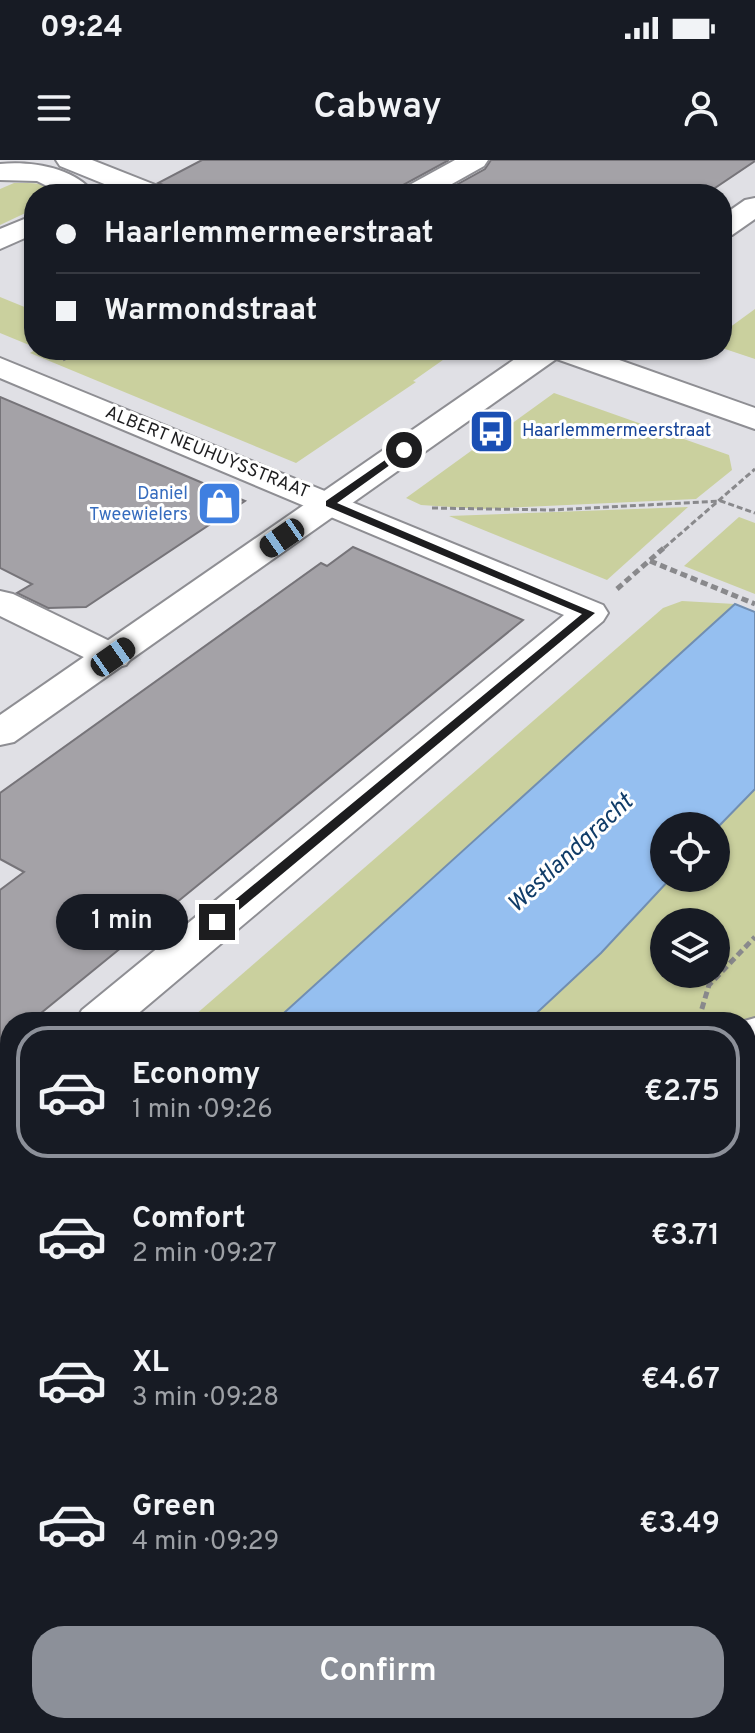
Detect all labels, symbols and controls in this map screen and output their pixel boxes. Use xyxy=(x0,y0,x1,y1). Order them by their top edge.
text: 09:24 xyxy=(40,10,123,47)
text: Cabway xyxy=(313,85,442,131)
icon: menu xyxy=(32,86,76,130)
icon: person xyxy=(679,86,723,130)
text: Haarlemmermeerstraat xyxy=(104,216,434,253)
text: Warmondstraat xyxy=(104,293,317,330)
street label: ALBERT NEUHUYSSTRAAT xyxy=(102,401,312,505)
bus stop icon: Haarlemmermeerstraat xyxy=(467,407,515,455)
place label: Haarlemmermeerstraat xyxy=(522,420,711,443)
route start xyxy=(386,432,422,468)
shop icon: Daniel Tweewielers xyxy=(195,480,243,528)
place label: Daniel Tweewielers xyxy=(89,483,188,527)
car xyxy=(255,514,309,562)
car xyxy=(86,633,140,681)
water label: Westlandgracht xyxy=(502,787,641,920)
map controls xyxy=(650,812,730,988)
button: locate xyxy=(650,812,730,892)
callout: 1 min xyxy=(57,894,189,950)
route end xyxy=(199,904,235,940)
text: 1 min xyxy=(91,905,153,938)
button: layers xyxy=(650,908,730,988)
icon: car xyxy=(36,1056,108,1128)
text: Economy xyxy=(132,1057,260,1094)
text: €2.75 xyxy=(644,1074,720,1111)
text: 1 min · 09:26 xyxy=(132,1094,273,1127)
icon: car xyxy=(36,1200,108,1272)
text: Comfort xyxy=(132,1201,245,1238)
text: €3.71 xyxy=(651,1218,720,1255)
text: 2 min · 09:27 xyxy=(132,1238,277,1271)
icon: car xyxy=(36,1344,108,1416)
text: XL xyxy=(132,1345,169,1382)
text: €4.67 xyxy=(641,1362,720,1399)
text: 3 min · 09:28 xyxy=(132,1382,279,1415)
icon: car xyxy=(36,1488,108,1560)
text: Green xyxy=(132,1489,216,1526)
text: €3.49 xyxy=(639,1506,720,1543)
text: 4 min · 09:29 xyxy=(132,1526,279,1559)
button: Confirm xyxy=(32,1626,724,1718)

